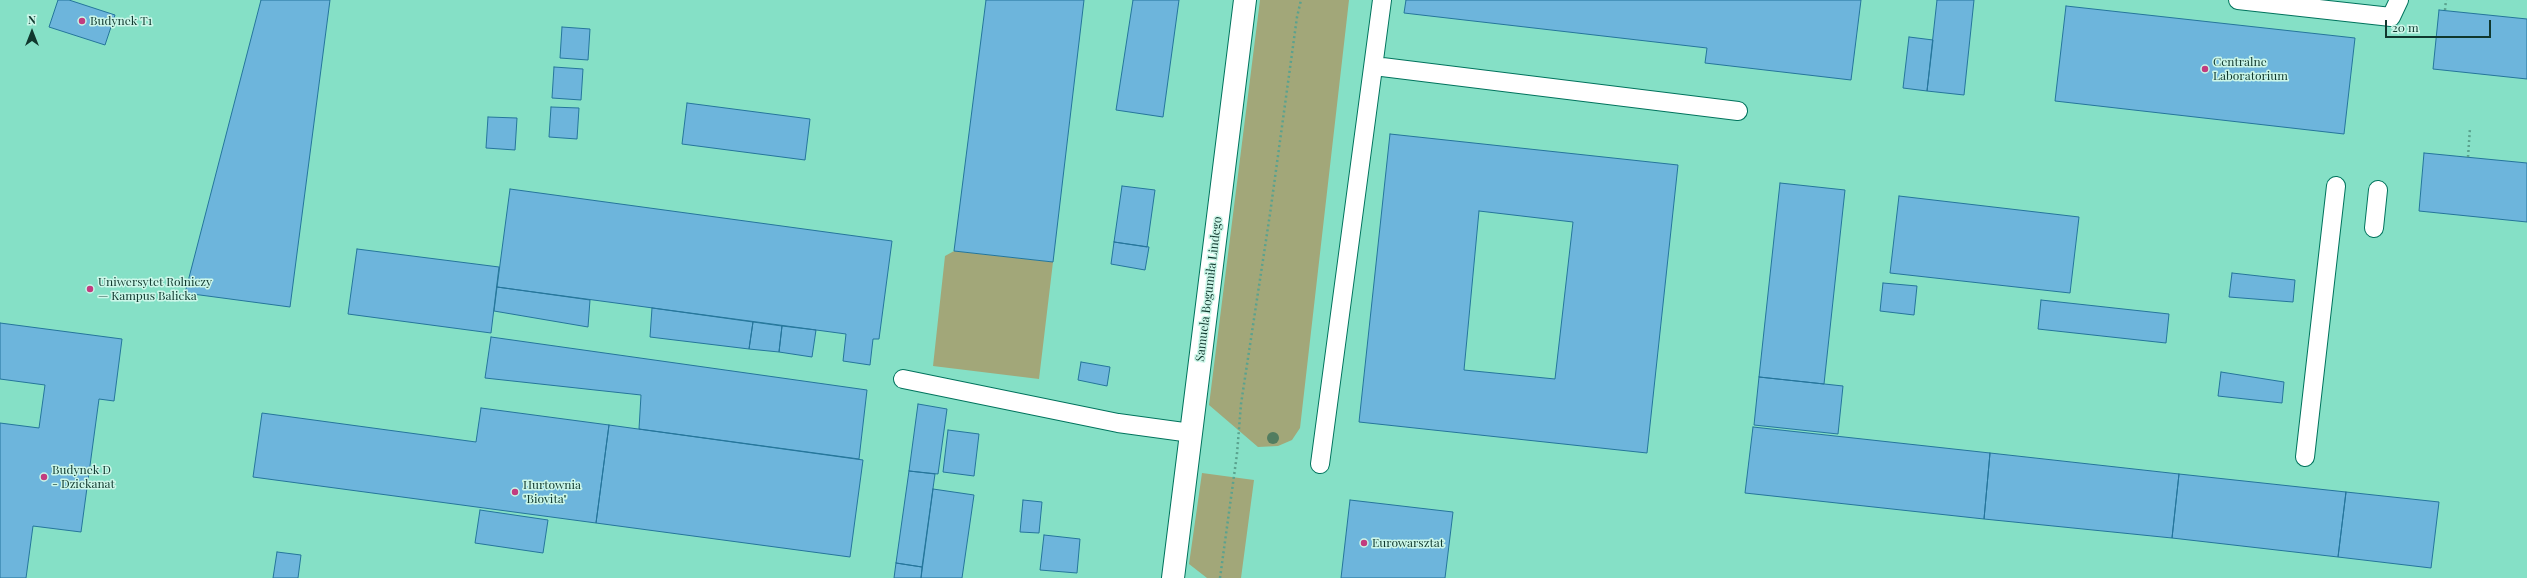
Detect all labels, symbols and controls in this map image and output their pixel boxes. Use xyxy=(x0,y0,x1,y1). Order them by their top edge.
north arrow xyxy=(12,12,52,52)
text: N xyxy=(28,12,36,27)
scale bar xyxy=(2387,12,2493,38)
place label: Budynek T1 xyxy=(90,14,152,28)
marker: Budynek T1 xyxy=(77,16,87,26)
text: 20 m xyxy=(2392,19,2419,35)
place label: Centralne Laboratorium xyxy=(2213,55,2288,83)
marker: Centralne Laboratorium xyxy=(2200,64,2210,74)
street label: Samuela Bogumiła Lindego xyxy=(1193,216,1225,362)
place label: Uniwersytet Rolniczy — Kampus Balicka xyxy=(98,275,212,303)
marker: Uniwersytet Rolniczy — Kampus Balicka xyxy=(85,284,95,294)
place label: Budynek D - Dziekanat xyxy=(52,463,115,491)
marker: Budynek D - Dziekanat xyxy=(39,472,49,482)
place label: Hurtownia "Biovita" xyxy=(523,478,581,506)
marker: Hurtownia "Biovita" xyxy=(510,487,520,497)
place label: Eurowarsztat xyxy=(1372,536,1444,550)
marker: Eurowarsztat xyxy=(1359,538,1369,548)

